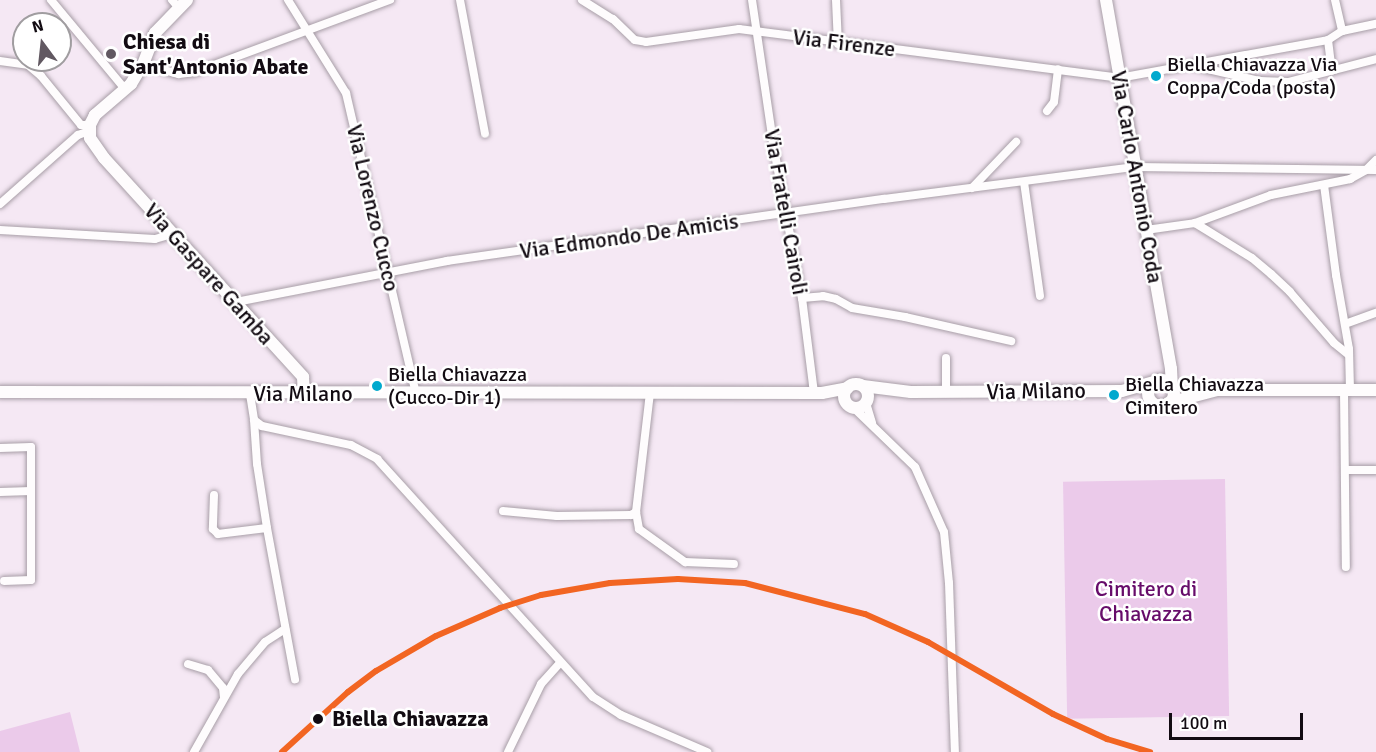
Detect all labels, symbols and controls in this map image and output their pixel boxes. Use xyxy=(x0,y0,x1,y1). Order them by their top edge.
north arrow xyxy=(12,12,72,72)
text: N xyxy=(30,15,46,38)
street label: Via Firenze xyxy=(791,24,897,62)
place label: Chiesa di Sant'Antonio Abate xyxy=(123,28,308,80)
marker: Chiesa di Sant'Antonio Abate xyxy=(104,47,118,61)
place label: Biella Chiavazza Via Coppa/Coda (posta) xyxy=(1167,52,1337,99)
street label: Via Carlo Antonio Coda xyxy=(1105,69,1169,285)
marker: Biella Chiavazza Via Coppa/Coda (posta) xyxy=(1150,70,1162,82)
street label: Via Lorenzo Cucco xyxy=(341,122,405,294)
street label: Via Fratelli Cairoli xyxy=(758,127,814,297)
street label: Via Gaspare Gamba xyxy=(138,198,280,350)
street label: Via Edmondo De Amicis xyxy=(518,208,740,264)
place label: Biella Chiavazza (Cucco-Dir 1) xyxy=(388,362,527,409)
place label: Biella Chiavazza Cimitero xyxy=(1125,372,1264,419)
street label: Via Milano xyxy=(986,377,1086,405)
marker: Biella Chiavazza (Cucco-Dir 1) xyxy=(371,380,383,392)
street label: Via Milano xyxy=(253,381,353,407)
marker: Biella Chiavazza Cimitero xyxy=(1108,389,1120,401)
park label: Cimitero di Chiavazza xyxy=(1095,575,1197,626)
scale bar xyxy=(1172,701,1306,739)
place label: Biella Chiavazza xyxy=(332,706,488,732)
marker: Biella Chiavazza xyxy=(309,710,327,728)
text: 100 m xyxy=(1180,712,1227,734)

